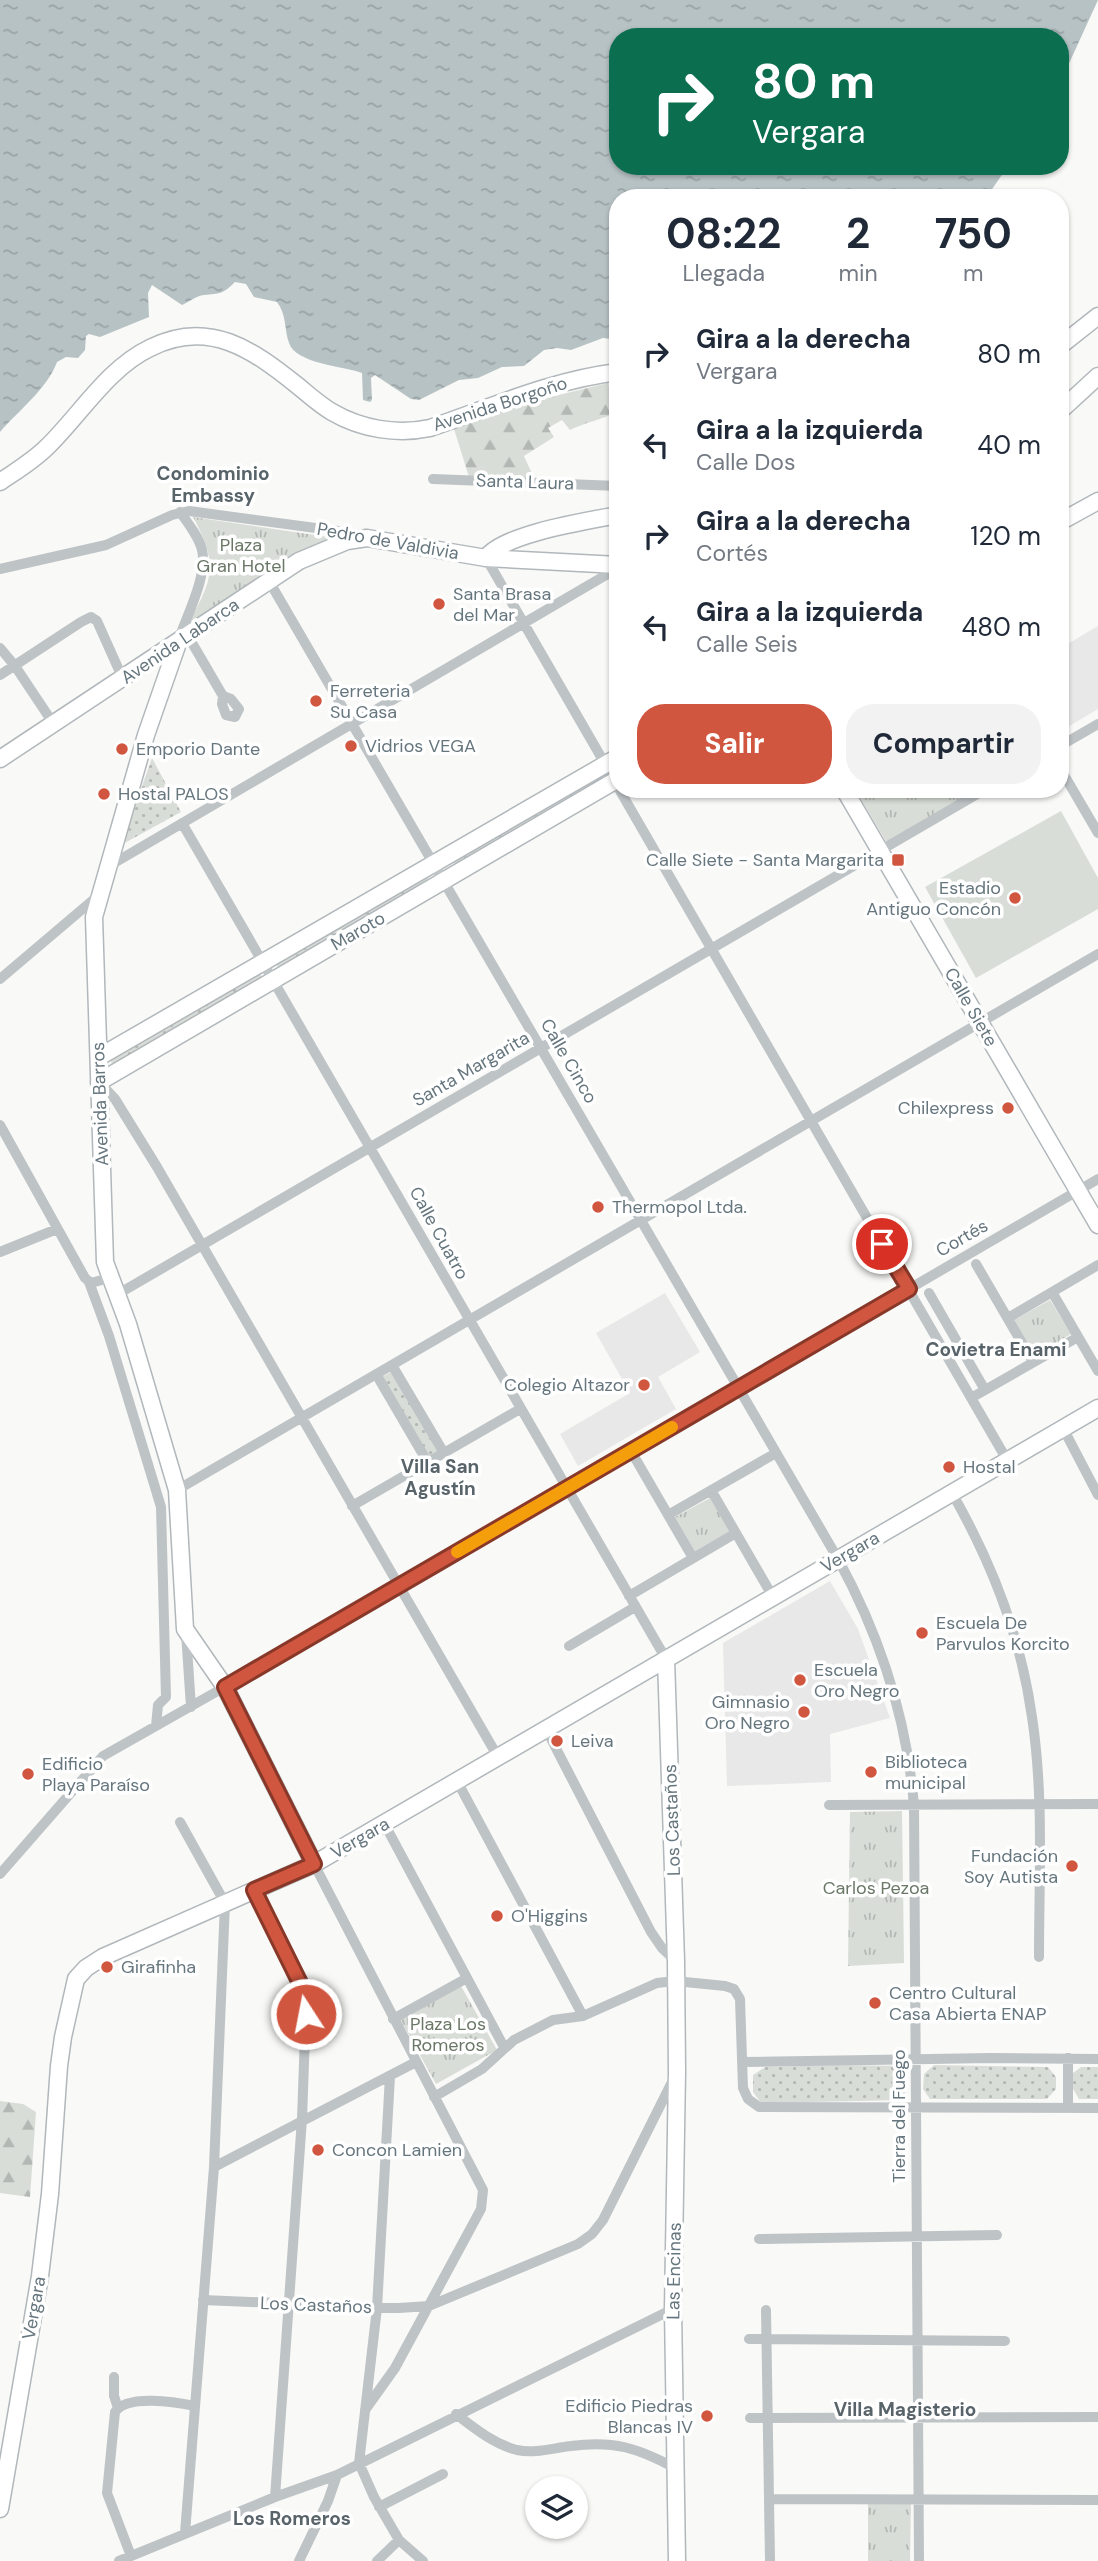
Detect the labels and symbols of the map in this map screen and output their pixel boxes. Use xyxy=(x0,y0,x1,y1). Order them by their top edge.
street label: Avenida Borgoño xyxy=(430,371,570,437)
district label: Condominio Embassy xyxy=(157,461,269,508)
street label: Santa Laura xyxy=(475,468,575,496)
street label: Pedro de Valdivia xyxy=(315,517,461,565)
park label: Plaza Gran Hotel xyxy=(197,533,285,578)
place label: Santa Brasa del Mar xyxy=(453,582,551,627)
street label: Avenida Labarca xyxy=(116,593,244,689)
marker: Santa Brasa del Mar xyxy=(431,596,447,612)
place label: Ferreteria Su Casa xyxy=(330,679,410,724)
marker: Ferreteria Su Casa xyxy=(308,693,324,709)
place label: Vidrios VEGA xyxy=(365,734,476,758)
place label: Emporio Dante xyxy=(136,737,260,761)
marker: Vidrios VEGA xyxy=(343,738,359,754)
marker: Emporio Dante xyxy=(114,741,130,757)
place label: Hostal PALOS xyxy=(118,782,229,806)
marker: Hostal PALOS xyxy=(96,786,112,802)
place label: Calle Siete - Santa Margarita xyxy=(646,848,884,872)
marker: Calle Siete - Santa Margarita xyxy=(890,852,906,868)
place label: Estadio Antiguo Concón xyxy=(866,876,1001,921)
marker: Estadio Antiguo Concón xyxy=(1007,890,1023,906)
street label: Maroto xyxy=(326,906,390,956)
street label: Calle Siete xyxy=(939,963,1003,1051)
street label: Calle Cinco xyxy=(535,1014,603,1108)
street label: Santa Margarita xyxy=(408,1026,534,1112)
street label: Avenida Barros xyxy=(86,1042,114,1166)
place label: Chilexpress xyxy=(898,1096,994,1120)
marker: Chilexpress xyxy=(1000,1100,1016,1116)
street label: Calle Cuatro xyxy=(404,1182,474,1284)
place label: Thermopol Ltda. xyxy=(612,1195,747,1219)
marker: Thermopol Ltda. xyxy=(590,1199,606,1215)
pin xyxy=(852,1214,912,1274)
street label: Cortés xyxy=(932,1214,992,1262)
district label: Covietra Enami xyxy=(925,1337,1067,1362)
place label: Colegio Altazor xyxy=(504,1373,630,1397)
marker: Colegio Altazor xyxy=(636,1377,652,1393)
district label: Villa San Agustín xyxy=(401,1454,479,1501)
place label: Hostal xyxy=(963,1455,1015,1479)
marker: Hostal xyxy=(941,1459,957,1475)
street label: Vergara xyxy=(816,1526,884,1578)
place label: Escuela De Parvulos Korcito xyxy=(936,1611,1070,1656)
marker: Escuela De Parvulos Korcito xyxy=(914,1625,930,1641)
place label: Escuela Oro Negro xyxy=(814,1658,899,1703)
marker: Escuela Oro Negro xyxy=(792,1672,808,1688)
place label: Gimnasio Oro Negro xyxy=(705,1690,790,1735)
marker: Gimnasio Oro Negro xyxy=(796,1704,812,1720)
place label: Leiva xyxy=(571,1729,613,1753)
marker: Leiva xyxy=(549,1733,565,1749)
place label: Biblioteca municipal xyxy=(885,1750,967,1795)
place label: Edificio Playa Paraíso xyxy=(42,1752,150,1797)
street label: Los Castaños xyxy=(658,1764,686,1876)
marker: Biblioteca municipal xyxy=(863,1764,879,1780)
marker: Edificio Playa Paraíso xyxy=(20,1766,36,1782)
street label: Vergara xyxy=(326,1812,394,1864)
place label: Fundación Soy Autista xyxy=(964,1844,1058,1889)
marker: Fundación Soy Autista xyxy=(1064,1858,1080,1874)
park label: Carlos Pezoa xyxy=(823,1876,929,1900)
place label: O'Higgins xyxy=(511,1904,588,1928)
marker: O'Higgins xyxy=(489,1908,505,1924)
place label: Girafinha xyxy=(121,1955,196,1979)
marker: Girafinha xyxy=(99,1959,115,1975)
position arrow xyxy=(269,1977,343,2051)
place label: Centro Cultural Casa Abierta ENAP xyxy=(889,1981,1046,2026)
marker: Centro Cultural Casa Abierta ENAP xyxy=(867,1995,883,2011)
park label: Plaza Los Romeros xyxy=(410,2012,486,2057)
street label: Tierra del Fuego xyxy=(887,2049,911,2183)
place label: Concon Lamien xyxy=(332,2138,462,2162)
marker: Concon Lamien xyxy=(310,2142,326,2158)
street label: Las Encinas xyxy=(661,2222,687,2320)
street label: Vergara xyxy=(17,2274,51,2342)
street label: Los Castaños xyxy=(260,2291,372,2319)
place label: Edificio Piedras Blancas IV xyxy=(565,2394,693,2439)
district label: Villa Magisterio xyxy=(834,2397,976,2422)
marker: Edificio Piedras Blancas IV xyxy=(699,2408,715,2424)
district label: Los Romeros xyxy=(233,2506,351,2531)

